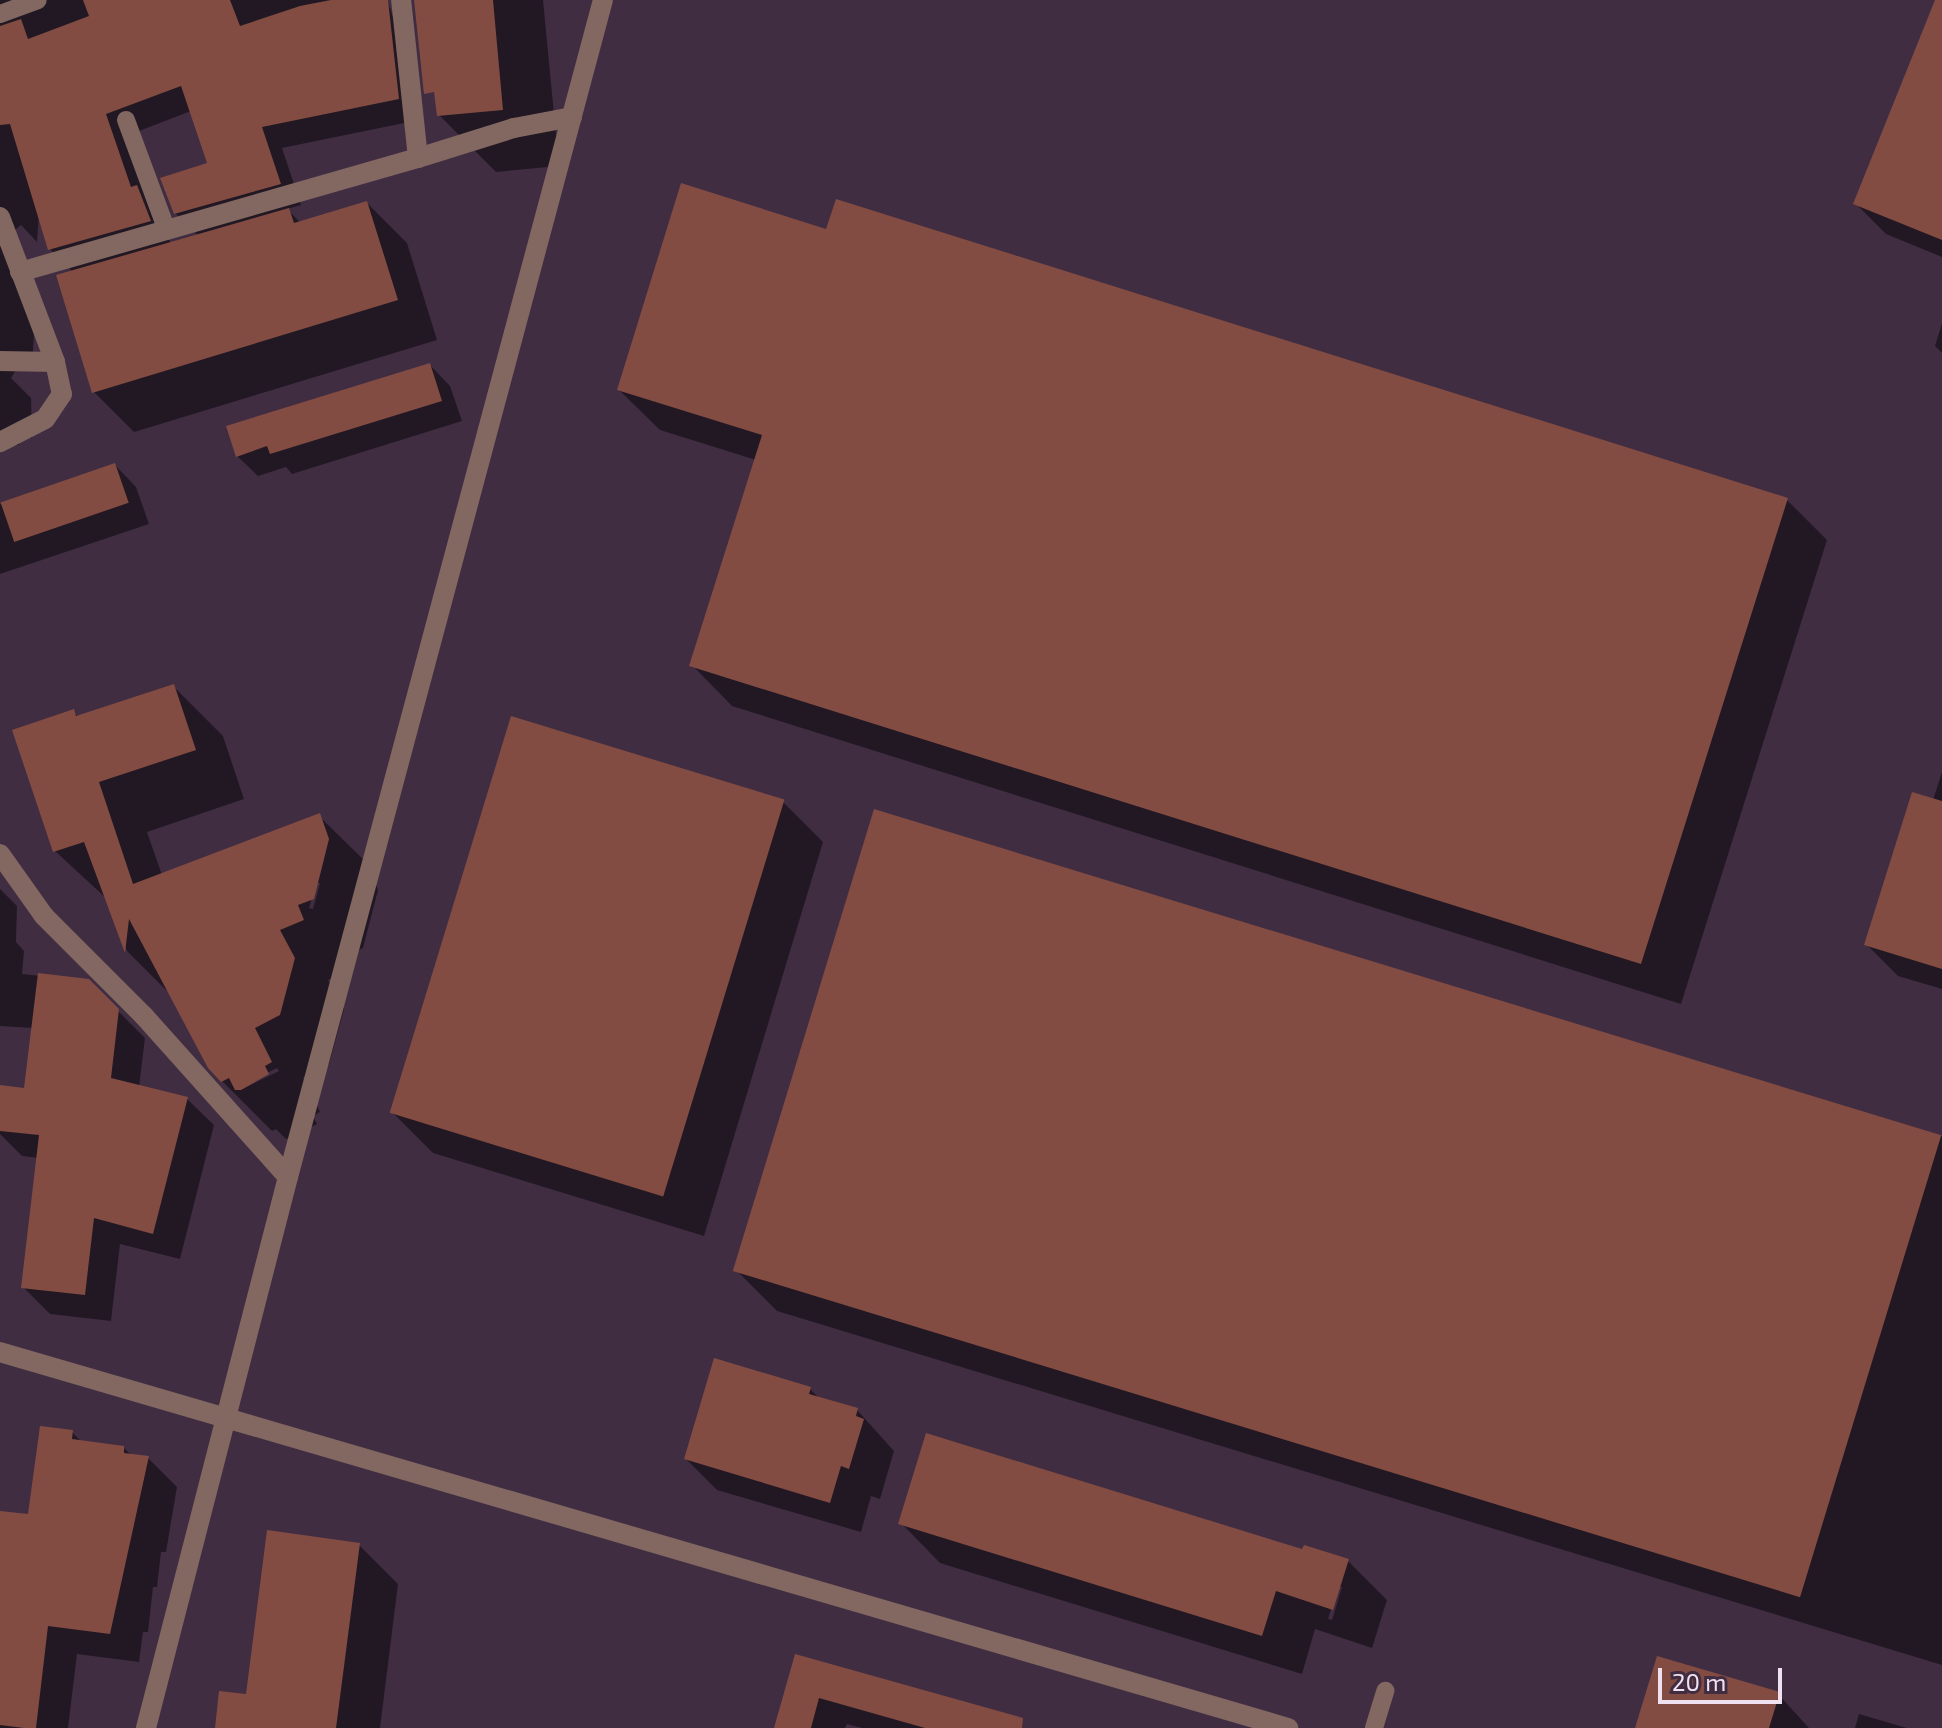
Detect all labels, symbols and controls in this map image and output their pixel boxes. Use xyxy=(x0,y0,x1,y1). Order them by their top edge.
scale bar xyxy=(1662,1652,1786,1702)
text: 20 m xyxy=(1672,1667,1726,1696)

